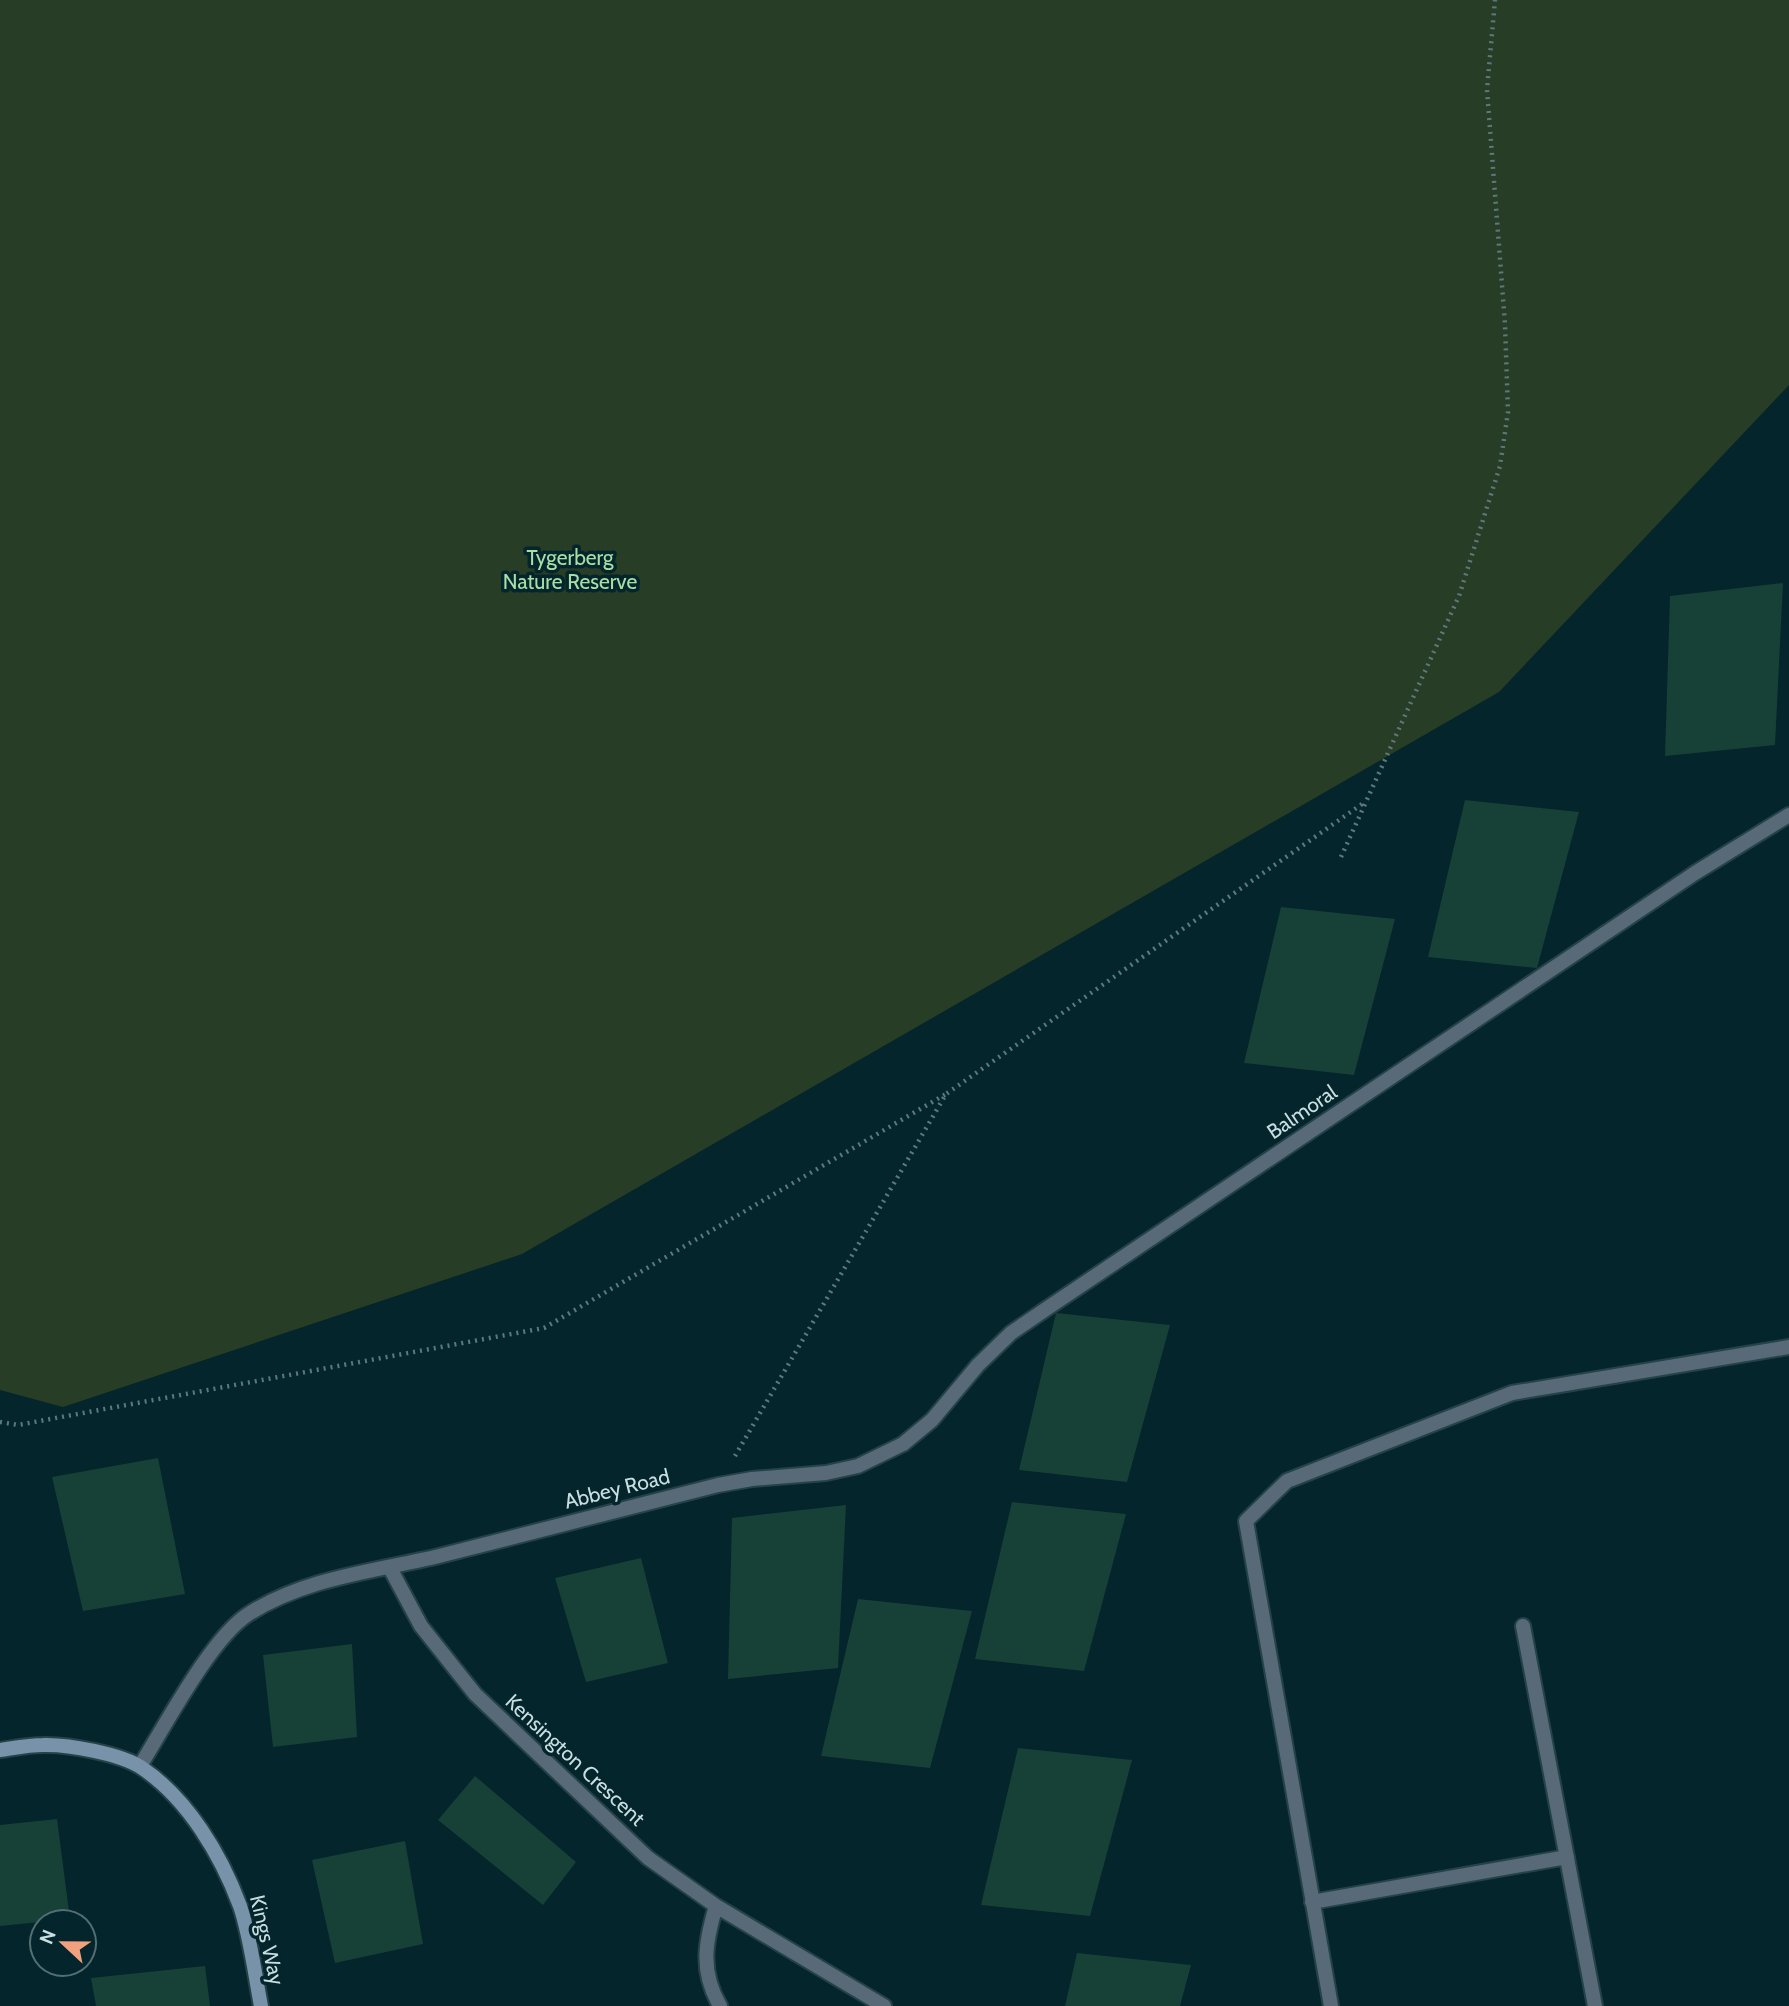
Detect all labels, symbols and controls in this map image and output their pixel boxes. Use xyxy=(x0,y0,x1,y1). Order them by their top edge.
park label: Tygerberg Nature Reserve xyxy=(503,545,637,594)
street label: Balmoral xyxy=(1262,1079,1342,1144)
street label: Abbey Road xyxy=(562,1463,672,1514)
street label: Kensington Crescent xyxy=(500,1689,650,1831)
street label: Kings Way xyxy=(245,1892,290,1988)
north arrow xyxy=(28,1908,98,1978)
text: N xyxy=(35,1926,61,1947)

